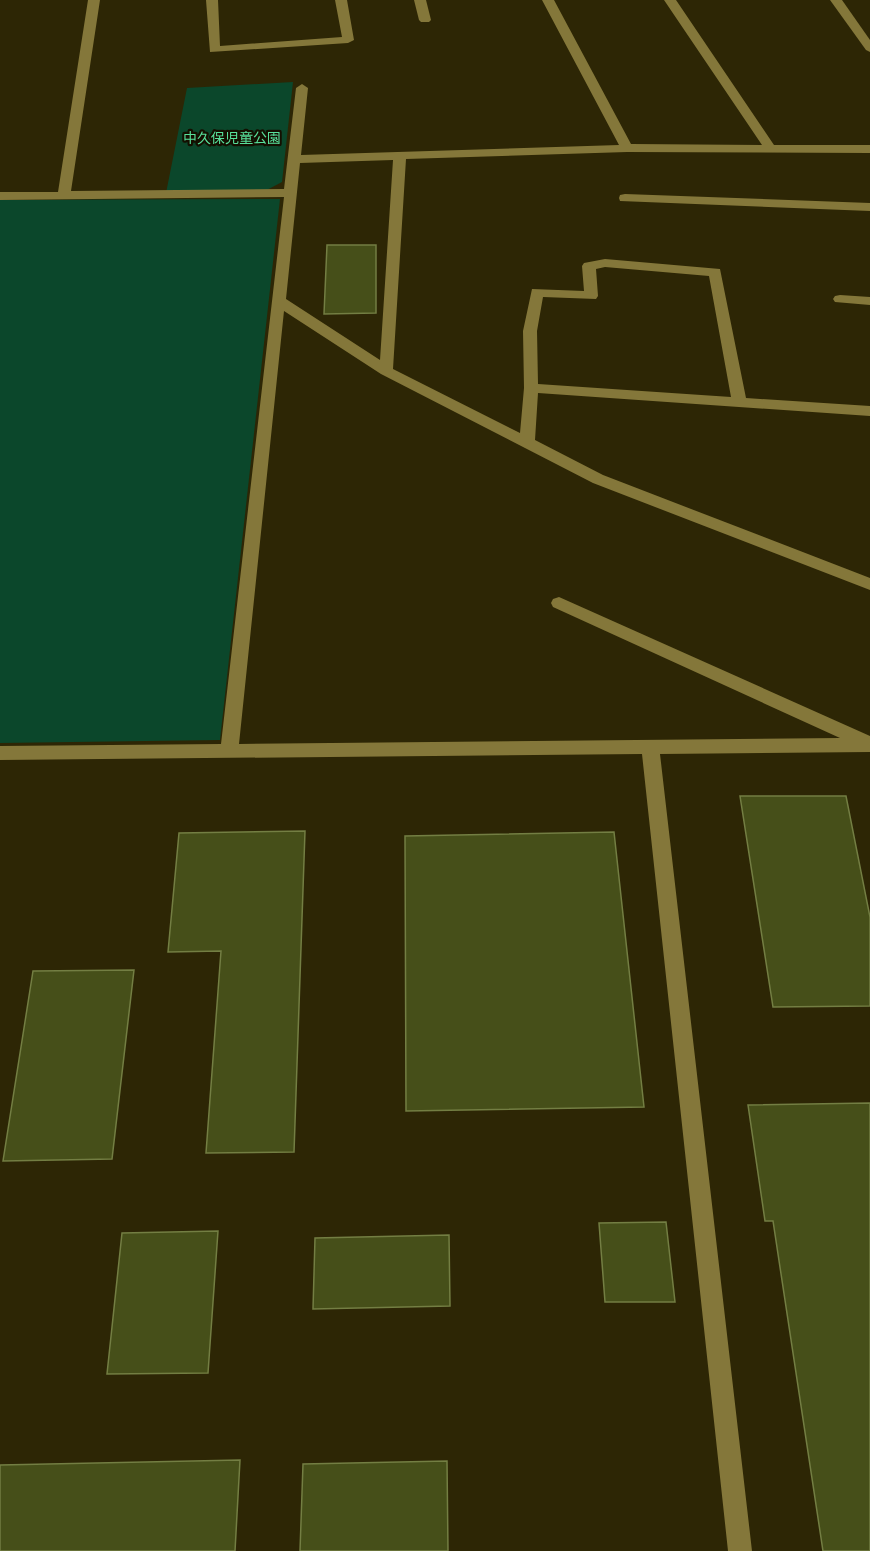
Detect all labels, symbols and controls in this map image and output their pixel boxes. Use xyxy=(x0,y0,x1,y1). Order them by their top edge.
park label: 中久保児童公園 xyxy=(183,130,281,146)

